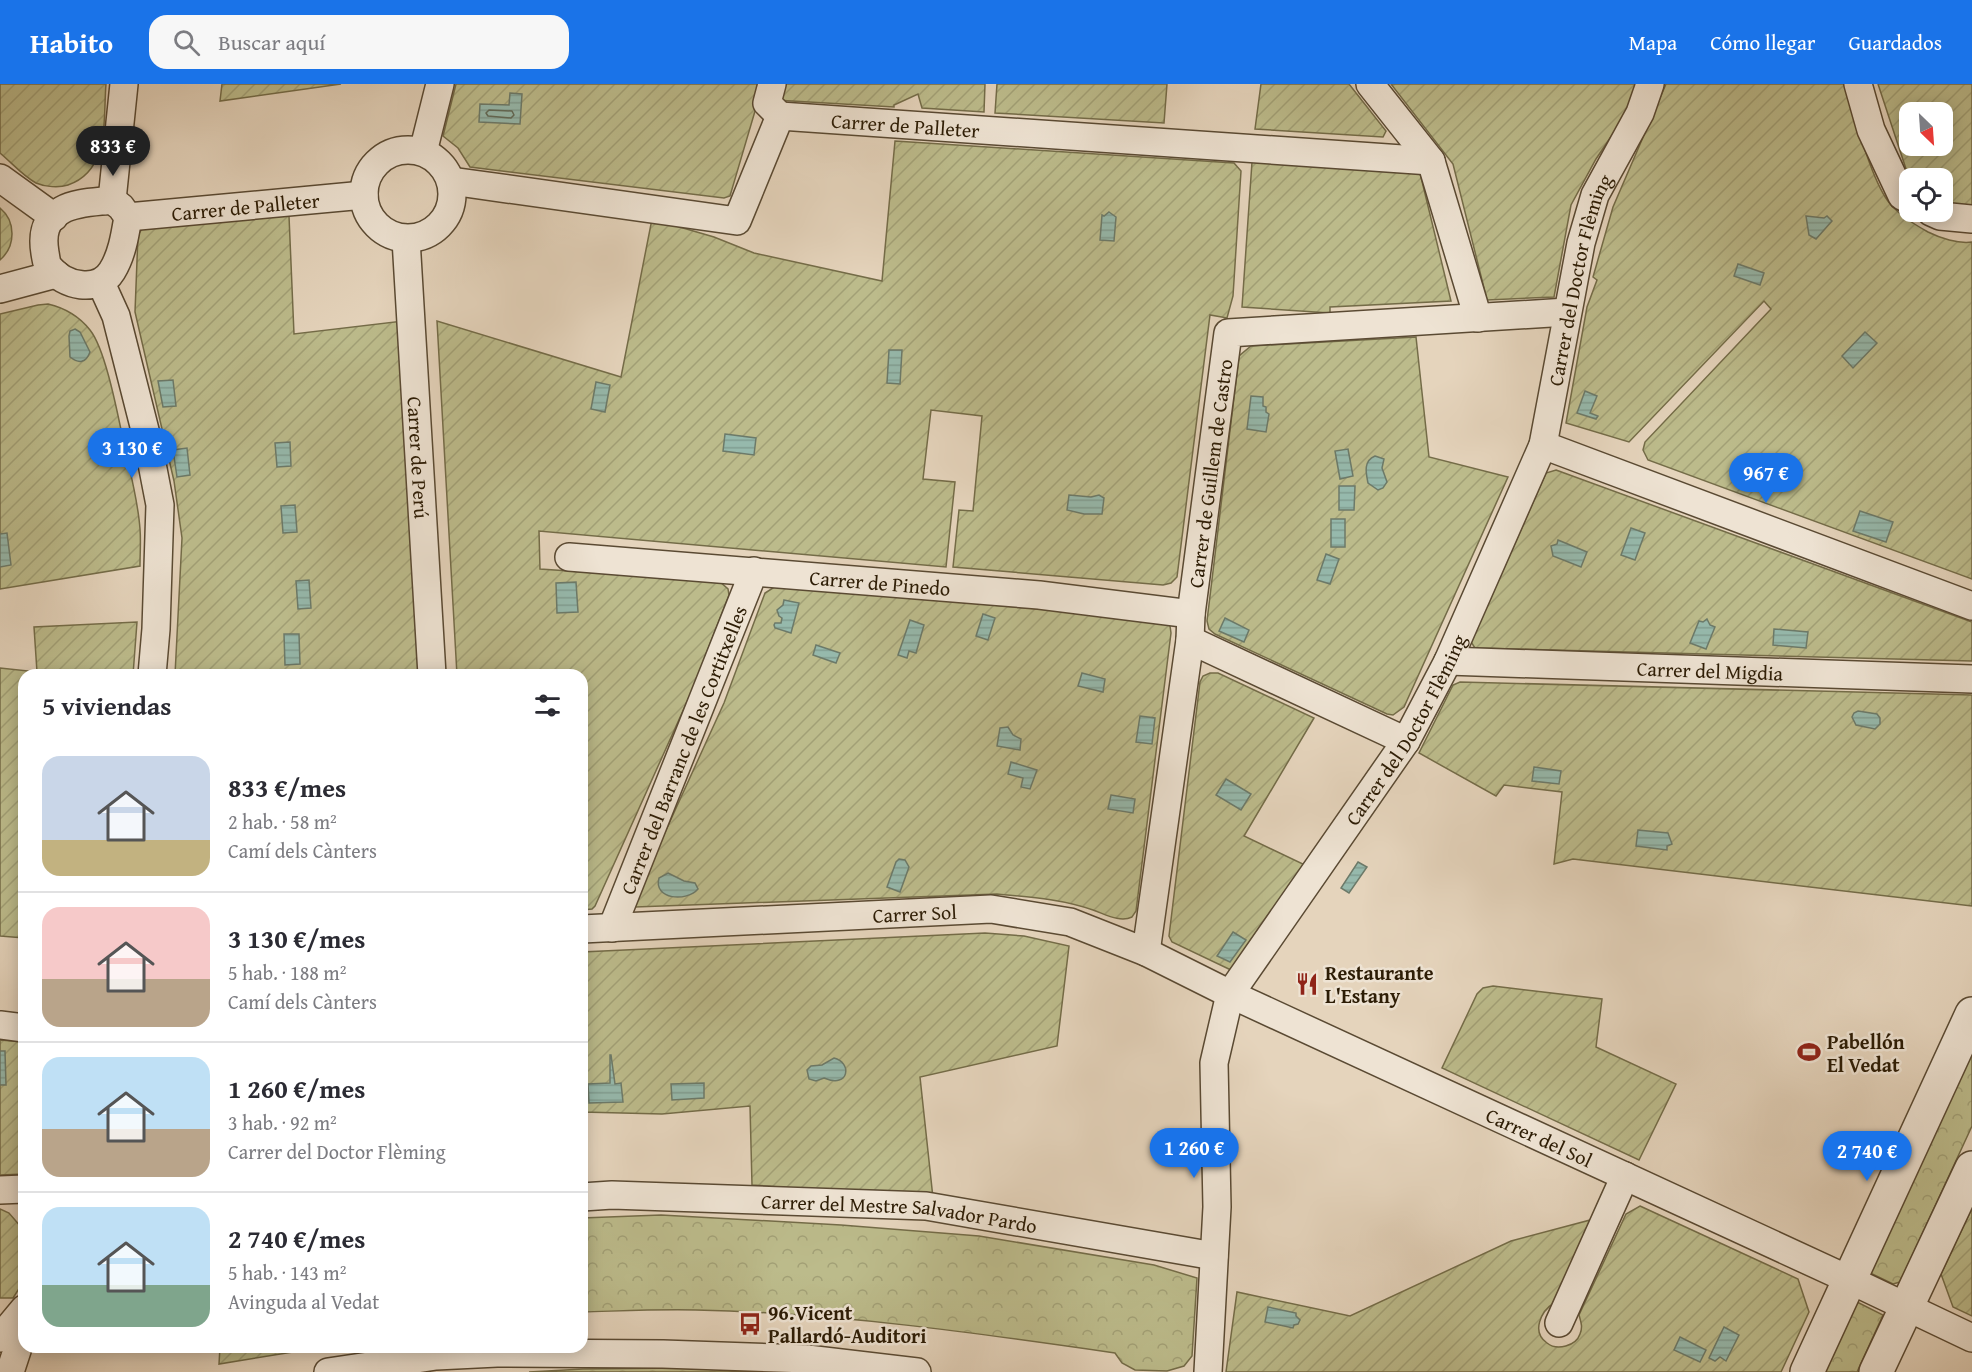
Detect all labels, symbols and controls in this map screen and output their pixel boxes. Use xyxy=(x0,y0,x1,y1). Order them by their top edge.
search box xyxy=(149,15,569,69)
text: Habito xyxy=(30,22,113,63)
icon: search xyxy=(170,26,203,59)
text: Buscar aquí xyxy=(218,26,325,58)
text: Mapa xyxy=(1629,27,1677,58)
text: Cómo llegar xyxy=(1710,27,1815,58)
text: Guardados xyxy=(1848,27,1942,58)
north arrow xyxy=(1899,102,1953,156)
map controls xyxy=(1899,102,1953,222)
street label: Carrer de Palleter xyxy=(830,105,981,144)
pin: 833 € xyxy=(71,126,155,177)
text: 833 € xyxy=(90,131,136,160)
street label: Carrer del Doctor Flèming xyxy=(1540,168,1619,388)
button: locate xyxy=(1899,168,1953,222)
street label: Carrer de Palleter xyxy=(170,185,321,227)
street label: Carrer de Guillem de Castro xyxy=(1180,357,1239,590)
street label: Carrer de Perú xyxy=(401,396,437,520)
pin: 3 130 € xyxy=(77,428,187,479)
text: 3 130 € xyxy=(102,433,162,462)
pin: 967 € xyxy=(1724,453,1808,504)
text: 967 € xyxy=(1743,458,1789,487)
street label: Carrer de Pinedo xyxy=(809,562,951,602)
street label: Carrer del Barranc de les Cortitxelles xyxy=(612,601,753,898)
street label: Carrer del Doctor Flèming xyxy=(1337,629,1473,831)
street label: Carrer del Migdia xyxy=(1636,653,1784,687)
text: 5 viviendas xyxy=(42,686,172,725)
icon: filters xyxy=(531,689,564,722)
text: 833 €/mes xyxy=(228,768,346,807)
icon: home xyxy=(90,780,162,852)
text: 2 hab. · 58 m² xyxy=(228,807,337,836)
text: Camí dels Cànters xyxy=(228,836,377,865)
street label: Carrer Sol xyxy=(872,896,958,929)
text: 3 130 €/mes xyxy=(228,919,365,958)
icon: home xyxy=(90,931,162,1003)
text: 5 hab. · 188 m² xyxy=(228,958,346,987)
place label: Restaurante L'Estany xyxy=(1325,958,1434,1010)
restaurant icon: Restaurante L'Estany xyxy=(1294,971,1320,997)
text: Camí dels Cànters xyxy=(228,987,377,1016)
place label: Pabellón El Vedat xyxy=(1827,1027,1905,1079)
sports icon: Pabellón El Vedat xyxy=(1796,1039,1822,1065)
text: 1 260 €/mes xyxy=(228,1069,365,1108)
icon: home xyxy=(90,1081,162,1153)
street label: Carrer del Sol xyxy=(1482,1100,1598,1174)
text: 3 hab. · 92 m² xyxy=(228,1108,337,1137)
pin: 1 260 € xyxy=(1139,1128,1249,1179)
pin: 2 740 € xyxy=(1812,1131,1922,1182)
text: 1 260 € xyxy=(1164,1133,1224,1162)
text: 2 740 € xyxy=(1837,1136,1897,1165)
text: Carrer del Doctor Flèming xyxy=(228,1137,446,1166)
street label: Carrer del Mestre Salvador Pardo xyxy=(760,1186,1039,1240)
text: 2 740 €/mes xyxy=(228,1219,365,1258)
icon: home xyxy=(90,1231,162,1303)
text: 5 hab. · 143 m² xyxy=(228,1258,346,1287)
text: Avinguda al Vedat xyxy=(228,1287,379,1316)
place label: 96.Vicent Pallardó-Auditori xyxy=(768,1298,926,1350)
bus stop icon: 96.Vicent Pallardó-Auditori xyxy=(737,1311,763,1337)

